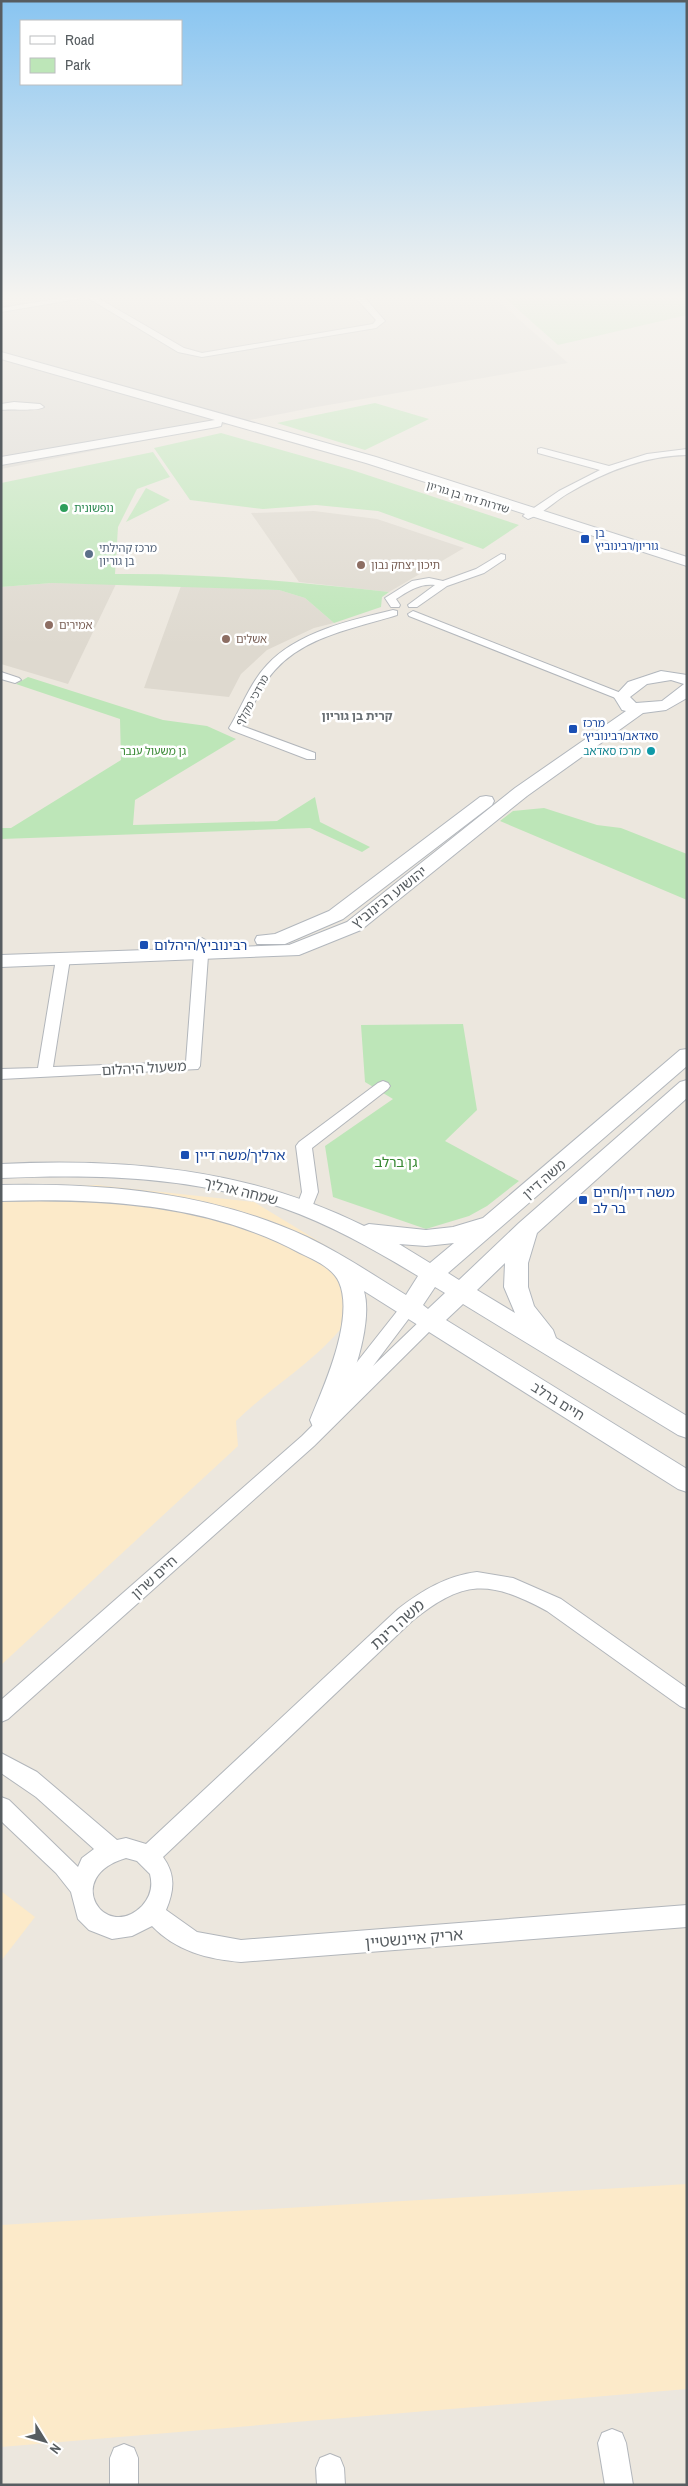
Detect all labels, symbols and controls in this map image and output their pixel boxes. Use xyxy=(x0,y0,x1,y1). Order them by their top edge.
legend xyxy=(20,20,182,85)
text: Road xyxy=(65,29,94,50)
text: Park xyxy=(65,54,91,75)
street label: שדרות דוד בן גוריון xyxy=(425,478,511,516)
place label: נופשונית xyxy=(74,501,114,515)
marker: נופשונית xyxy=(58,502,70,514)
place label: בן גוריון/רבינוביץ xyxy=(595,526,658,553)
marker: בן גוריון/רבינוביץ xyxy=(579,533,591,545)
place label: מרכז קהילתי בן גוריון xyxy=(99,541,157,568)
marker: מרכז קהילתי בן גוריון xyxy=(83,548,95,560)
place label: תיכון יצחק נבון xyxy=(371,558,440,572)
marker: תיכון יצחק נבון xyxy=(355,559,367,571)
place label: אמירים xyxy=(59,618,92,632)
marker: אמירים xyxy=(43,619,55,631)
place label: אשלים xyxy=(236,632,267,646)
marker: אשלים xyxy=(220,633,232,645)
street label: מרדכי מקלף xyxy=(232,672,272,728)
district label: קרית בן גוריון xyxy=(321,708,393,724)
place label: מרכז סאדאב/רבינוביץ׳ xyxy=(583,716,658,743)
marker: מרכז סאדאב/רבינוביץ׳ xyxy=(567,723,579,735)
park label: גן משעול ענבר xyxy=(120,744,186,758)
place label: מרכז סאדאב xyxy=(583,744,641,758)
marker: מרכז סאדאב xyxy=(645,745,657,757)
street label: יהושוע רבינוביץ xyxy=(348,862,430,932)
place label: רבינוביץ/היהלום xyxy=(154,936,247,954)
marker: רבינוביץ/היהלום xyxy=(138,939,150,951)
street label: משעול היהלום xyxy=(101,1057,187,1079)
place label: ארליך/משה דיין xyxy=(195,1146,285,1164)
marker: ארליך/משה דיין xyxy=(179,1149,191,1161)
park label: גן ברלב xyxy=(375,1153,417,1171)
street label: משה דיין xyxy=(519,1155,569,1203)
street label: שמחה ארליך xyxy=(202,1173,280,1209)
place label: משה דיין/חיים בר לב xyxy=(593,1183,675,1217)
marker: משה דיין/חיים בר לב xyxy=(577,1194,589,1206)
street label: חיים ברלב xyxy=(528,1378,588,1424)
street label: חיים שרון xyxy=(127,1552,181,1602)
street label: משה רינת xyxy=(365,1594,429,1654)
street label: אריק איינשטיין xyxy=(364,1923,464,1953)
north arrow xyxy=(20,2416,70,2466)
text: N xyxy=(46,2440,65,2458)

